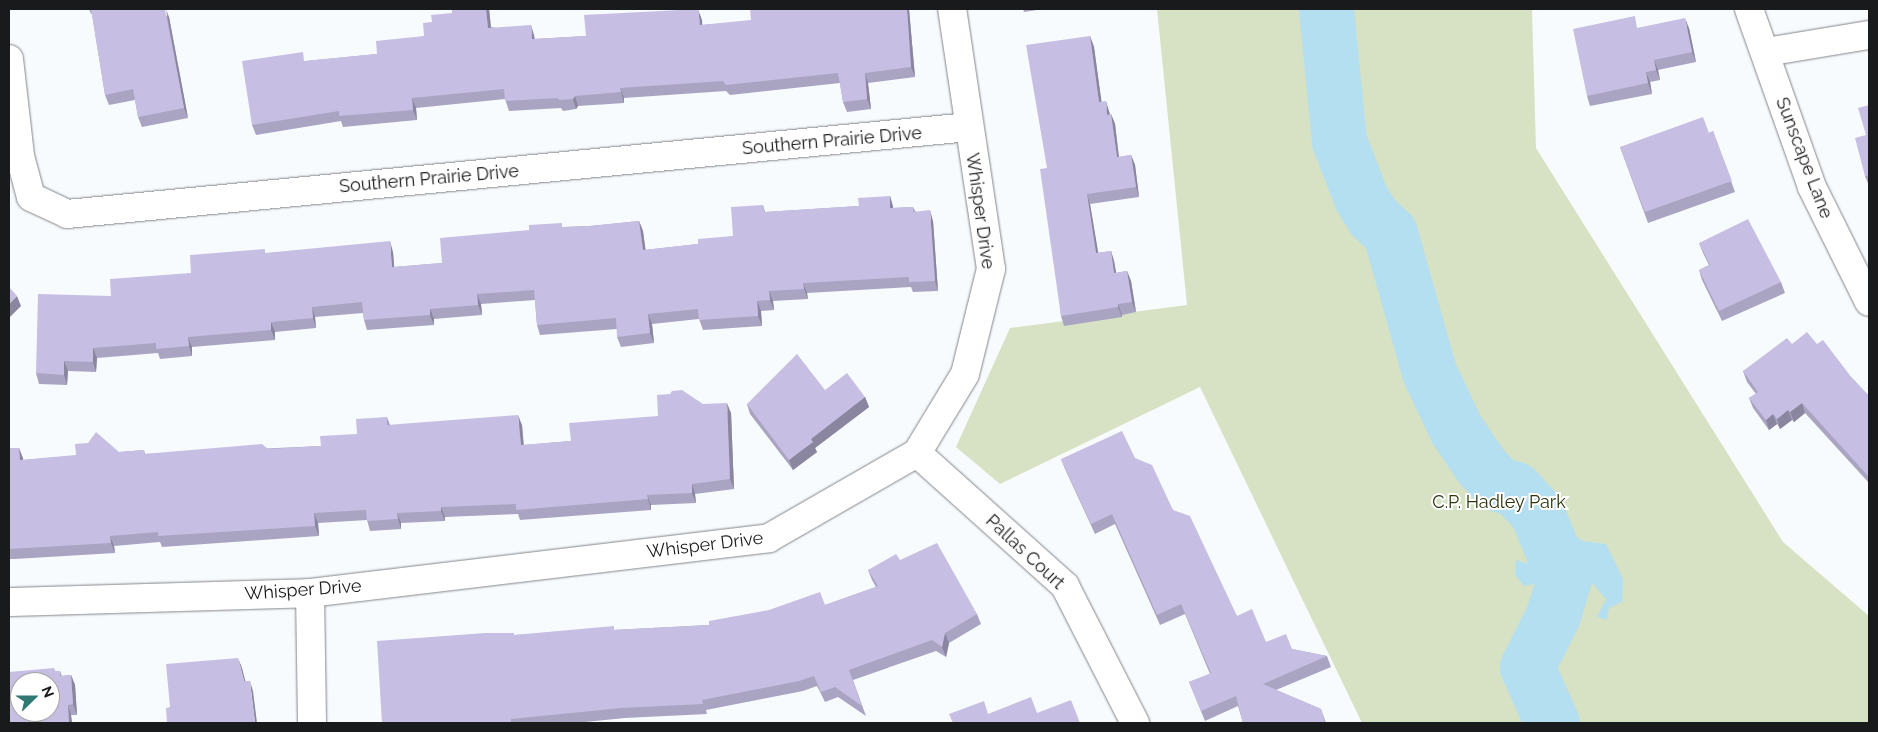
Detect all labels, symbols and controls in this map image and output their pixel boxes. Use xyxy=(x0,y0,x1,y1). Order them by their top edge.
street label: Sunscape Lane xyxy=(1771,94,1837,222)
street label: Southern Prairie Drive xyxy=(741,122,923,160)
street label: Whisper Drive xyxy=(961,151,999,271)
street label: Southern Prairie Drive xyxy=(338,160,520,198)
park label: C.P. Hadley Park xyxy=(1432,491,1566,513)
street label: Pallas Court xyxy=(981,510,1069,594)
street label: Whisper Drive xyxy=(645,527,765,563)
street label: Whisper Drive xyxy=(244,575,362,605)
north arrow xyxy=(10,672,60,722)
text: N xyxy=(39,684,57,700)

